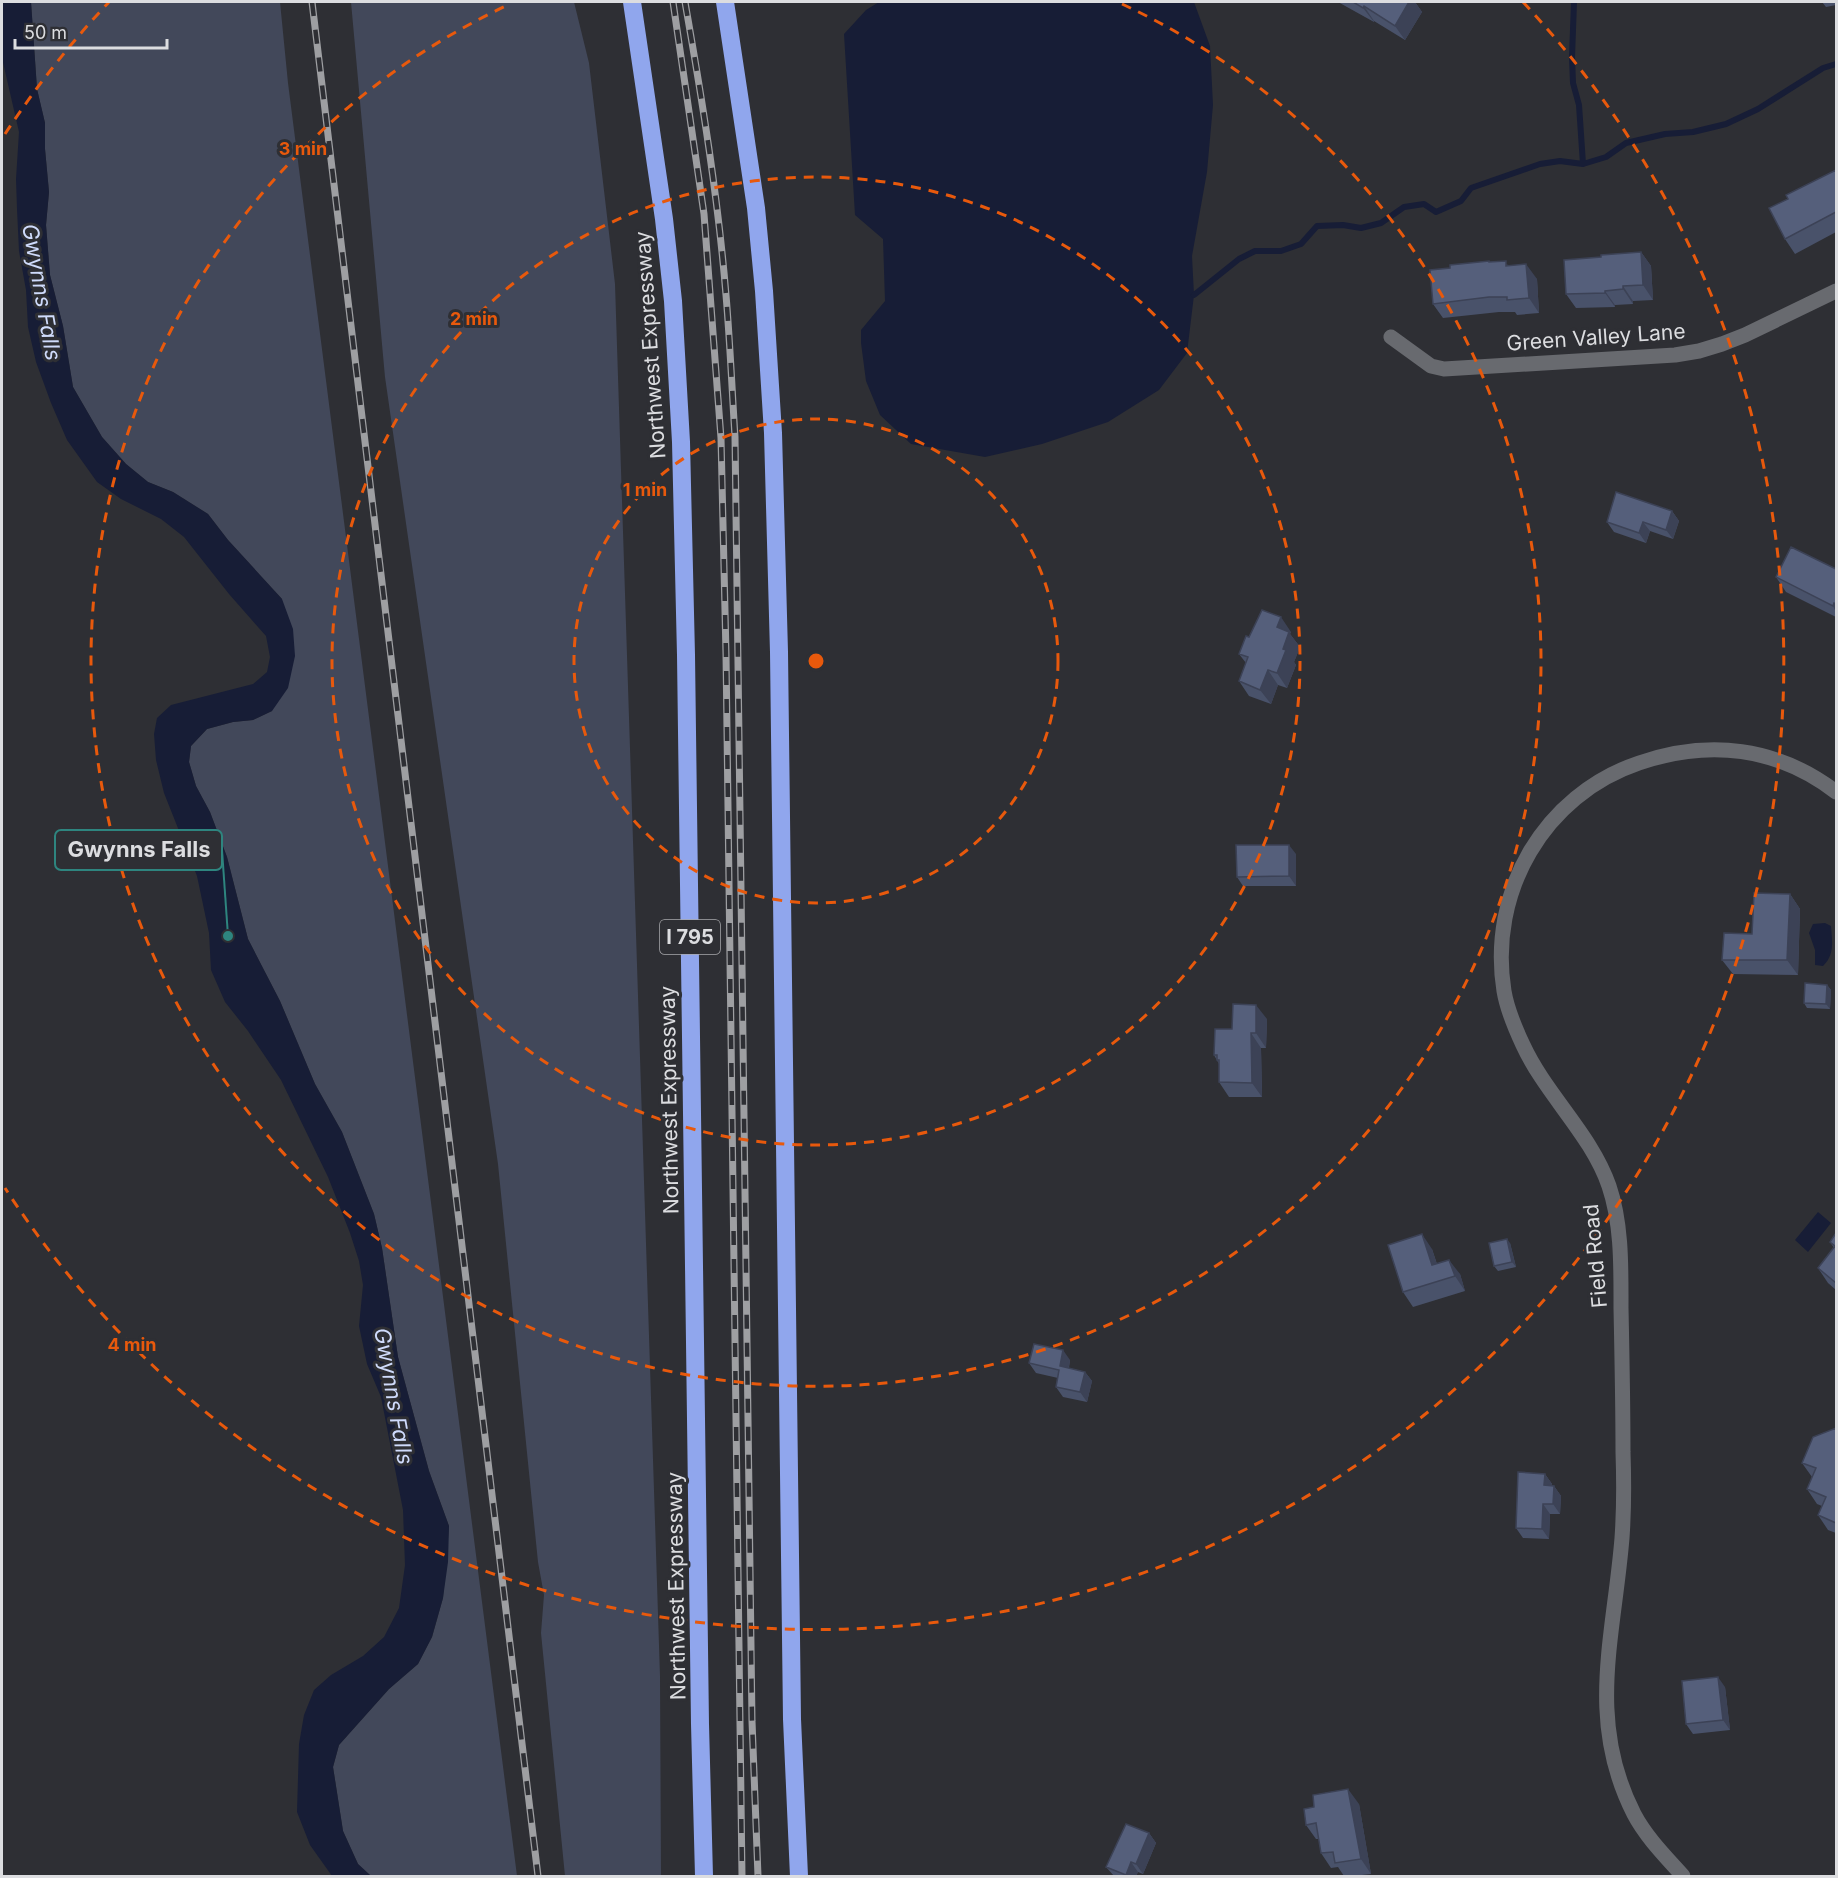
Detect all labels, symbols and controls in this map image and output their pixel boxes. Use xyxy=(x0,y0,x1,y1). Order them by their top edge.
scale bar xyxy=(15,12,166,50)
text: 50 m xyxy=(24,22,67,43)
text: 3 min xyxy=(279,138,327,159)
water label: Gwynns Falls xyxy=(17,222,67,362)
street label: Northwest Expressway xyxy=(630,230,670,460)
text: 2 min xyxy=(450,308,498,329)
street label: Green Valley Lane xyxy=(1506,318,1686,356)
text: 1 min xyxy=(623,479,667,500)
centre of rings xyxy=(806,651,826,671)
callout: Gwynns Falls xyxy=(55,830,222,870)
text: Gwynns Falls xyxy=(68,836,210,862)
road number: I 795 xyxy=(660,920,720,954)
street label: Northwest Expressway xyxy=(655,985,683,1214)
street label: Field Road xyxy=(1578,1203,1612,1309)
water label: Gwynns Falls xyxy=(369,1326,419,1466)
text: 4 min xyxy=(108,1334,156,1355)
street label: Northwest Expressway xyxy=(662,1471,690,1700)

